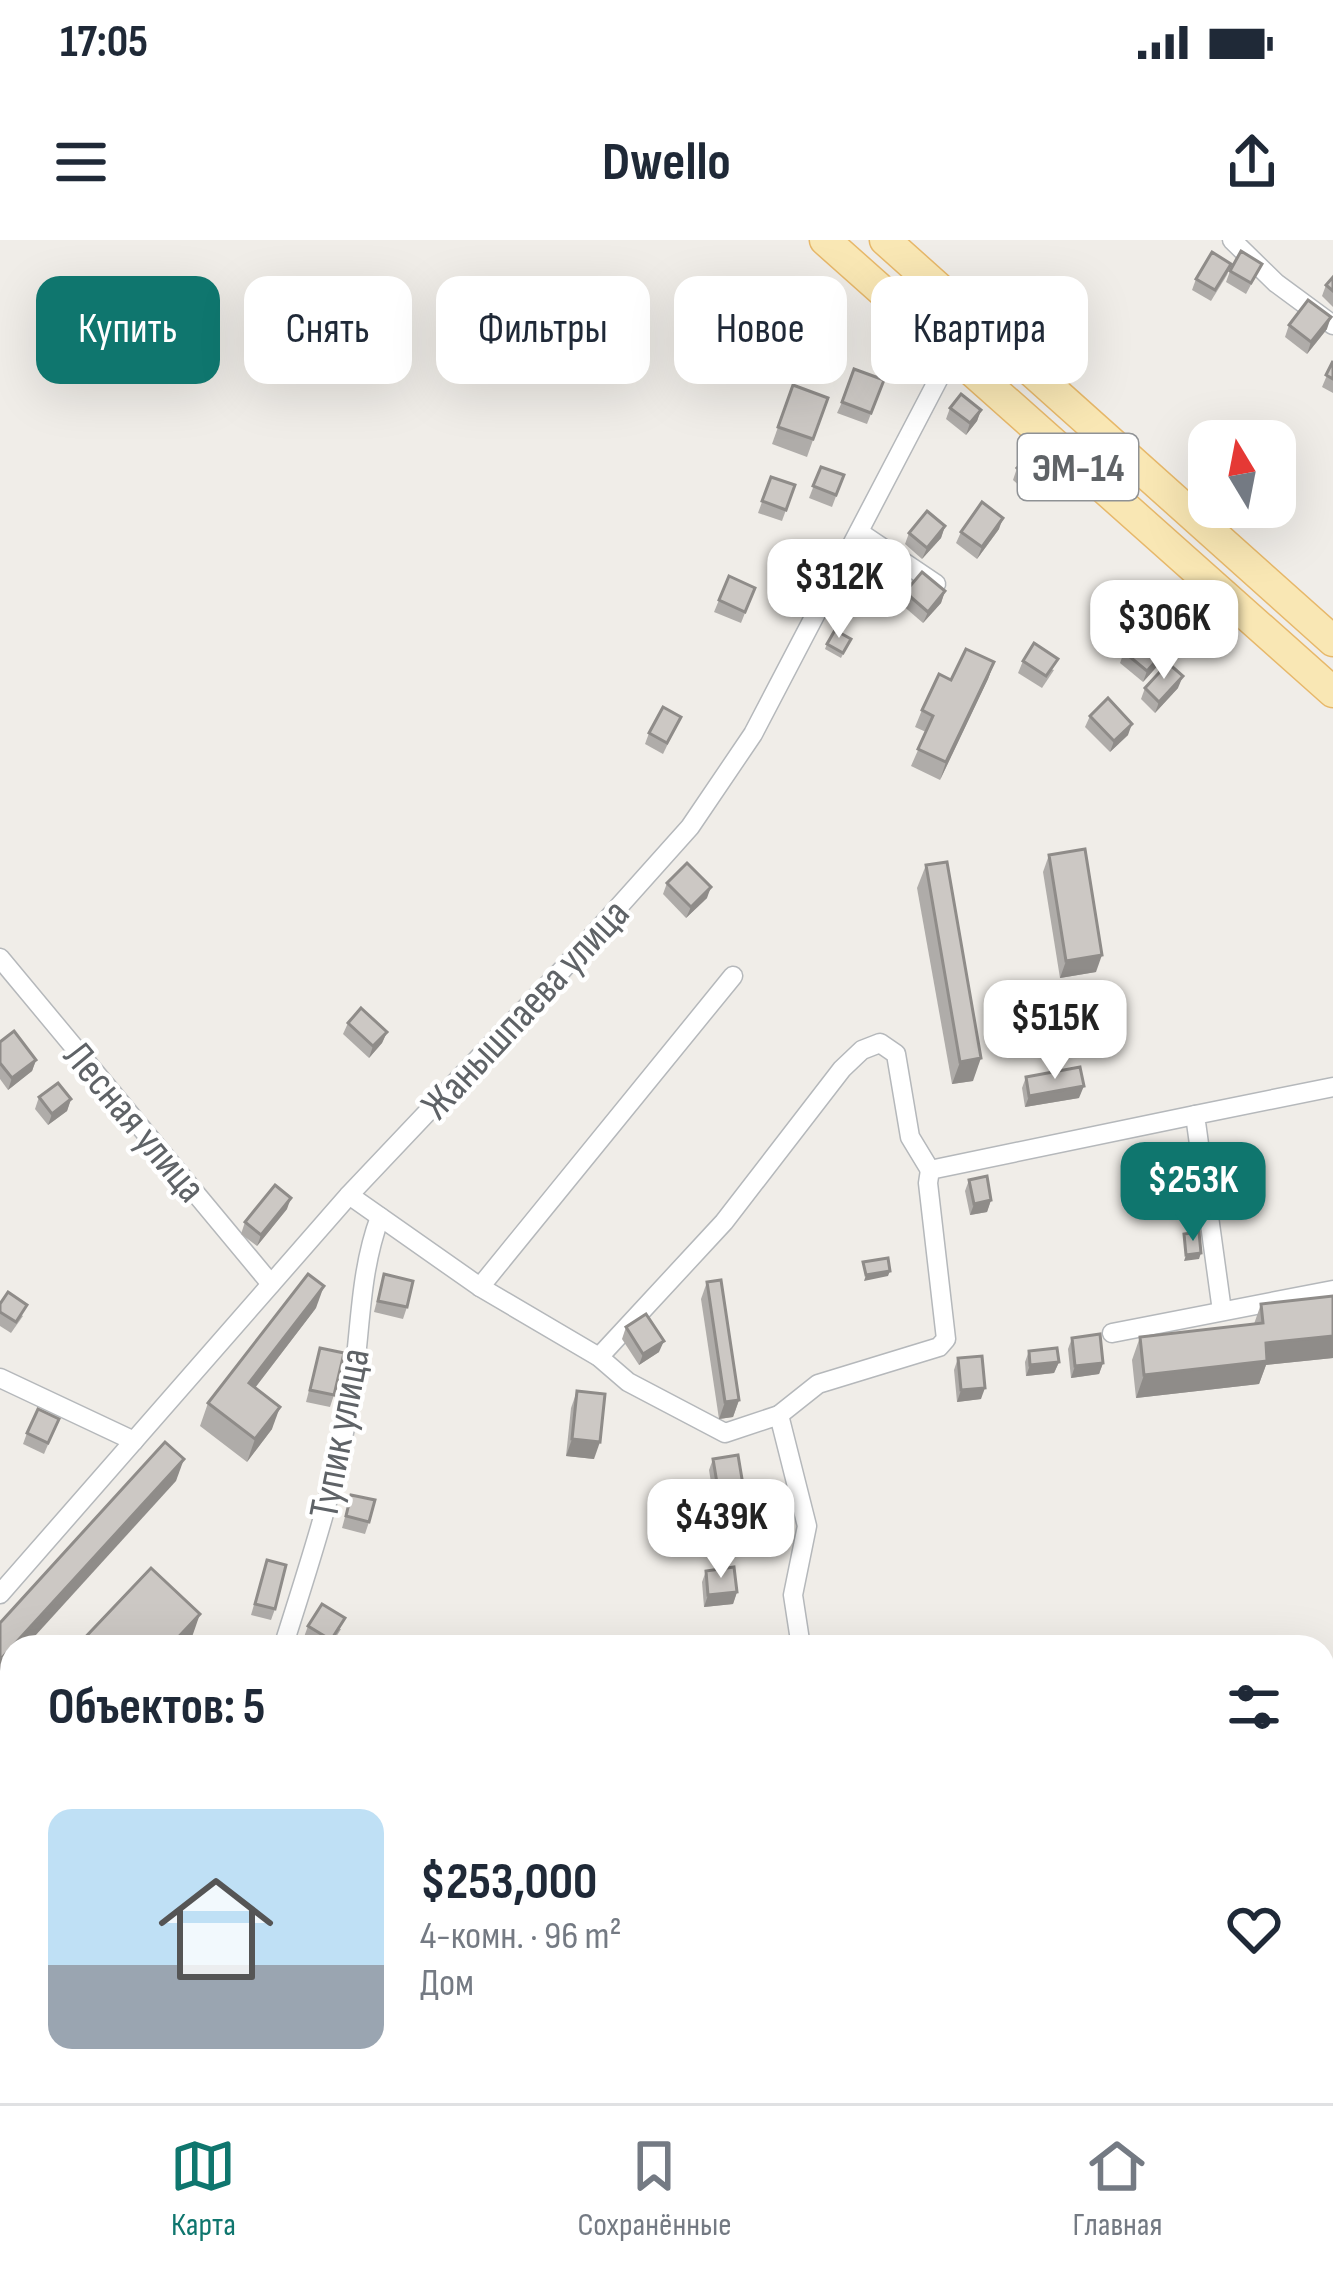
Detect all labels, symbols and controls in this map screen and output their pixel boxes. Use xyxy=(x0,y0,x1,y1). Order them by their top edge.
text: 17:05 xyxy=(60,15,148,70)
icon: menu xyxy=(48,129,114,195)
icon: share xyxy=(1219,129,1285,195)
text: Dwello xyxy=(602,130,731,195)
chip: Купить xyxy=(36,276,220,384)
chip: Снять xyxy=(244,276,412,384)
chip: Фильтры xyxy=(436,276,650,384)
chip: Новое xyxy=(674,276,847,384)
chip: Квартира xyxy=(871,276,1088,384)
north arrow xyxy=(1188,420,1296,528)
map controls xyxy=(1188,420,1296,528)
road number: ЭМ-14 xyxy=(1018,434,1138,500)
pin: $312K xyxy=(755,539,923,641)
text: $312K xyxy=(794,554,884,601)
pin: $306K xyxy=(1080,580,1248,682)
text: $306K xyxy=(1117,595,1211,642)
street label: Жанышпаева улица xyxy=(411,889,641,1130)
pin: $515K xyxy=(971,980,1139,1082)
text: $515K xyxy=(1011,995,1099,1042)
street label: Лесная улица xyxy=(52,1032,216,1213)
pin: $253K xyxy=(1109,1142,1277,1244)
text: $253K xyxy=(1148,1157,1238,1204)
street label: Тупик улица xyxy=(299,1344,382,1523)
pin: $439K xyxy=(637,1479,805,1581)
text: $439K xyxy=(674,1494,768,1541)
icon: filters xyxy=(1221,1674,1287,1740)
text: Объектов: 5 xyxy=(48,1677,266,1738)
text: $253,000 xyxy=(420,1852,597,1913)
icon: home xyxy=(144,1857,288,2001)
icon: heart xyxy=(1221,1896,1287,1962)
text: 4-комн. · 96 m² xyxy=(420,1913,622,1960)
text: Дом xyxy=(420,1960,474,2007)
tab: Карта xyxy=(170,2133,236,2245)
tab: Сохранённые xyxy=(577,2133,731,2245)
tab: Главная xyxy=(1072,2133,1162,2245)

